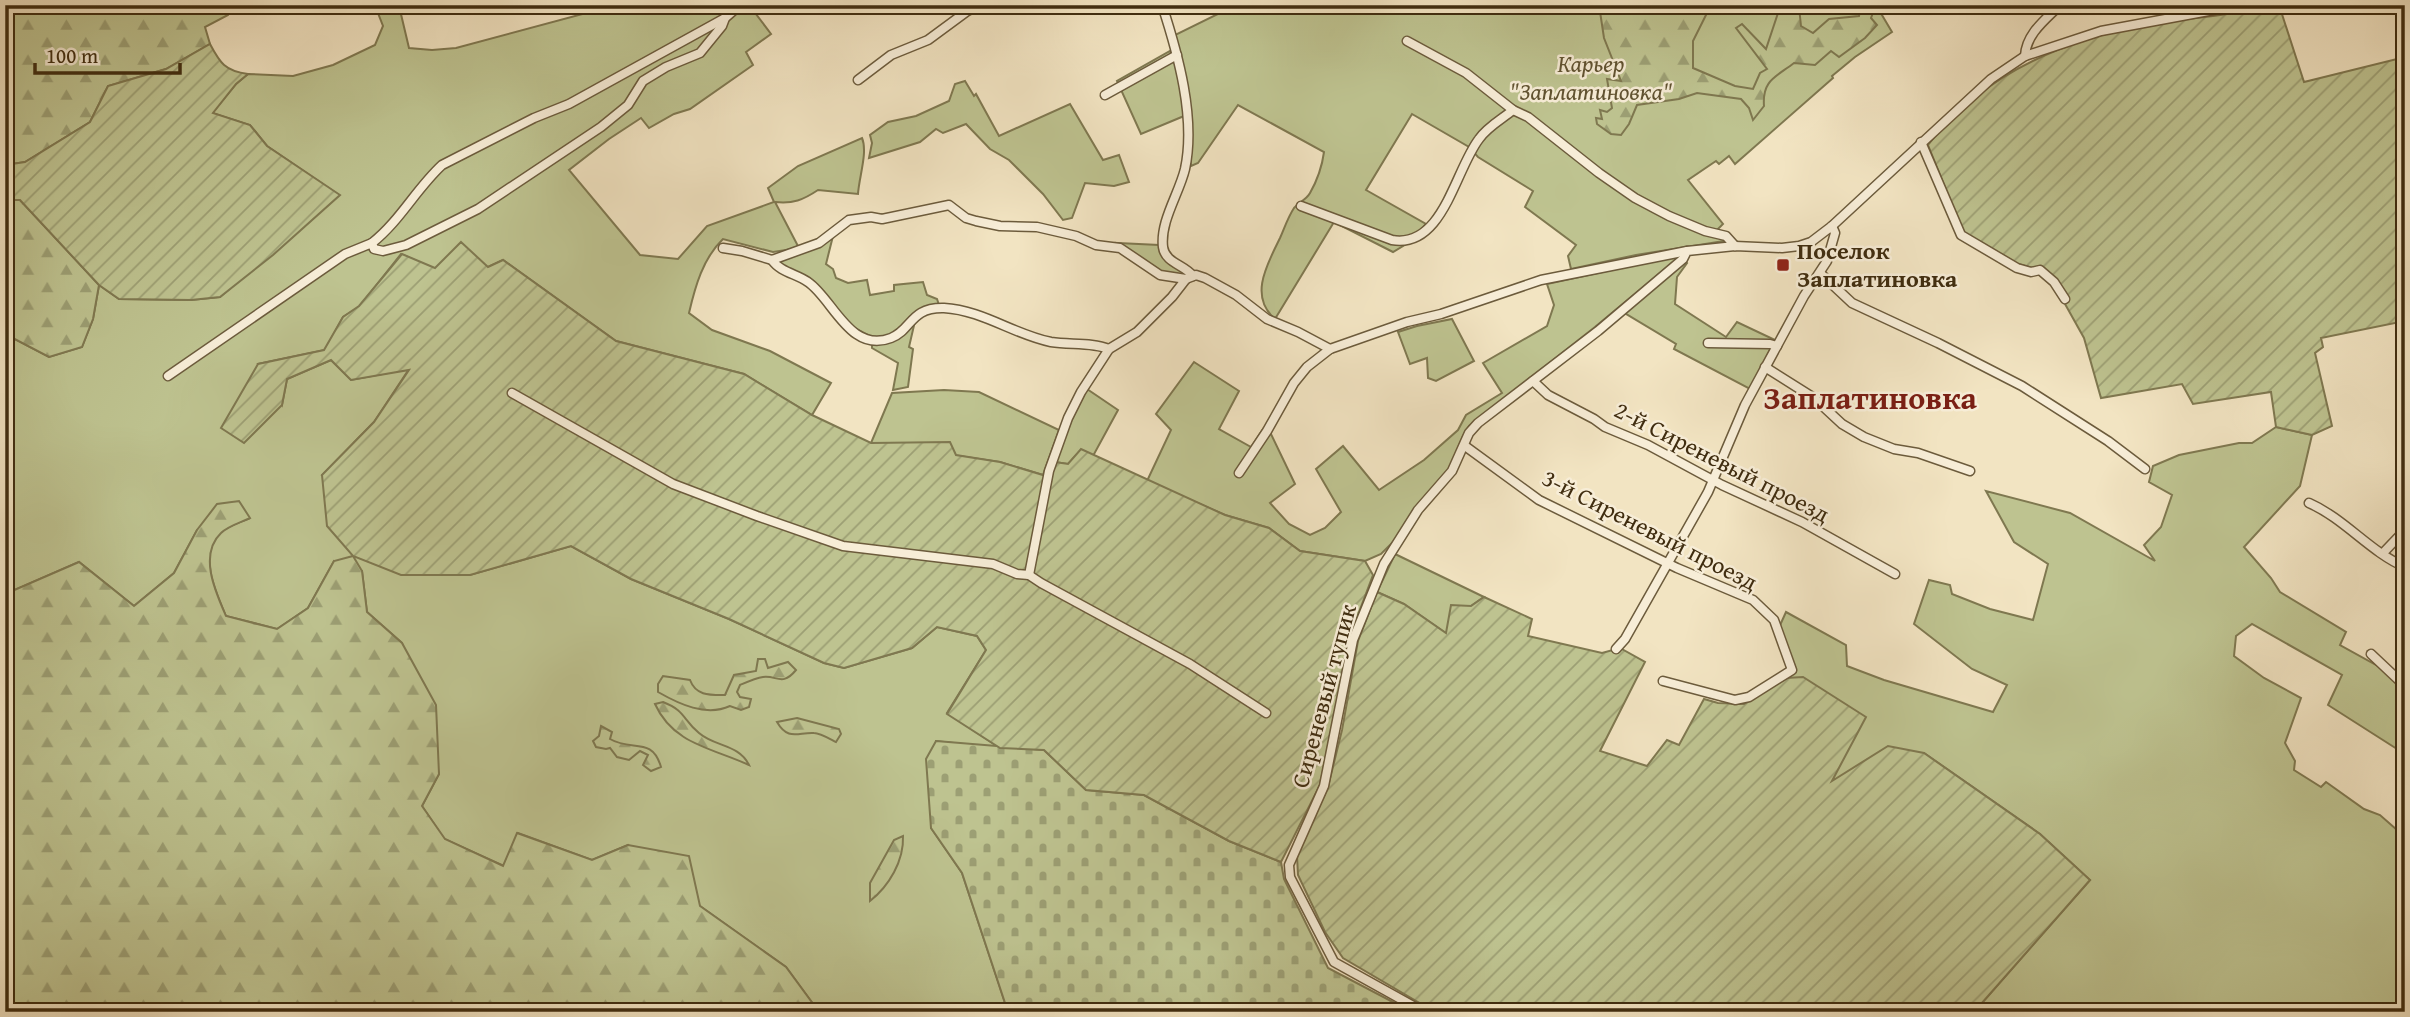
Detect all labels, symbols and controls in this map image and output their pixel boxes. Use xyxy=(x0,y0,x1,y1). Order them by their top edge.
scale bar xyxy=(35,32,180,76)
text: 100 m xyxy=(46,40,98,71)
park label: Карьер "Заплатиновка" xyxy=(1510,46,1673,109)
place label: Поселок Заплатиновка xyxy=(1797,233,1958,296)
marker: Поселок Заплатиновка xyxy=(1775,257,1791,273)
district label: Заплатиновка xyxy=(1763,374,1978,421)
street label: 2-й Сиреневый проезд xyxy=(1608,392,1836,531)
street label: 3-й Сиреневый проезд xyxy=(1536,460,1764,599)
street label: Сиреневый тупик xyxy=(1282,600,1365,792)

